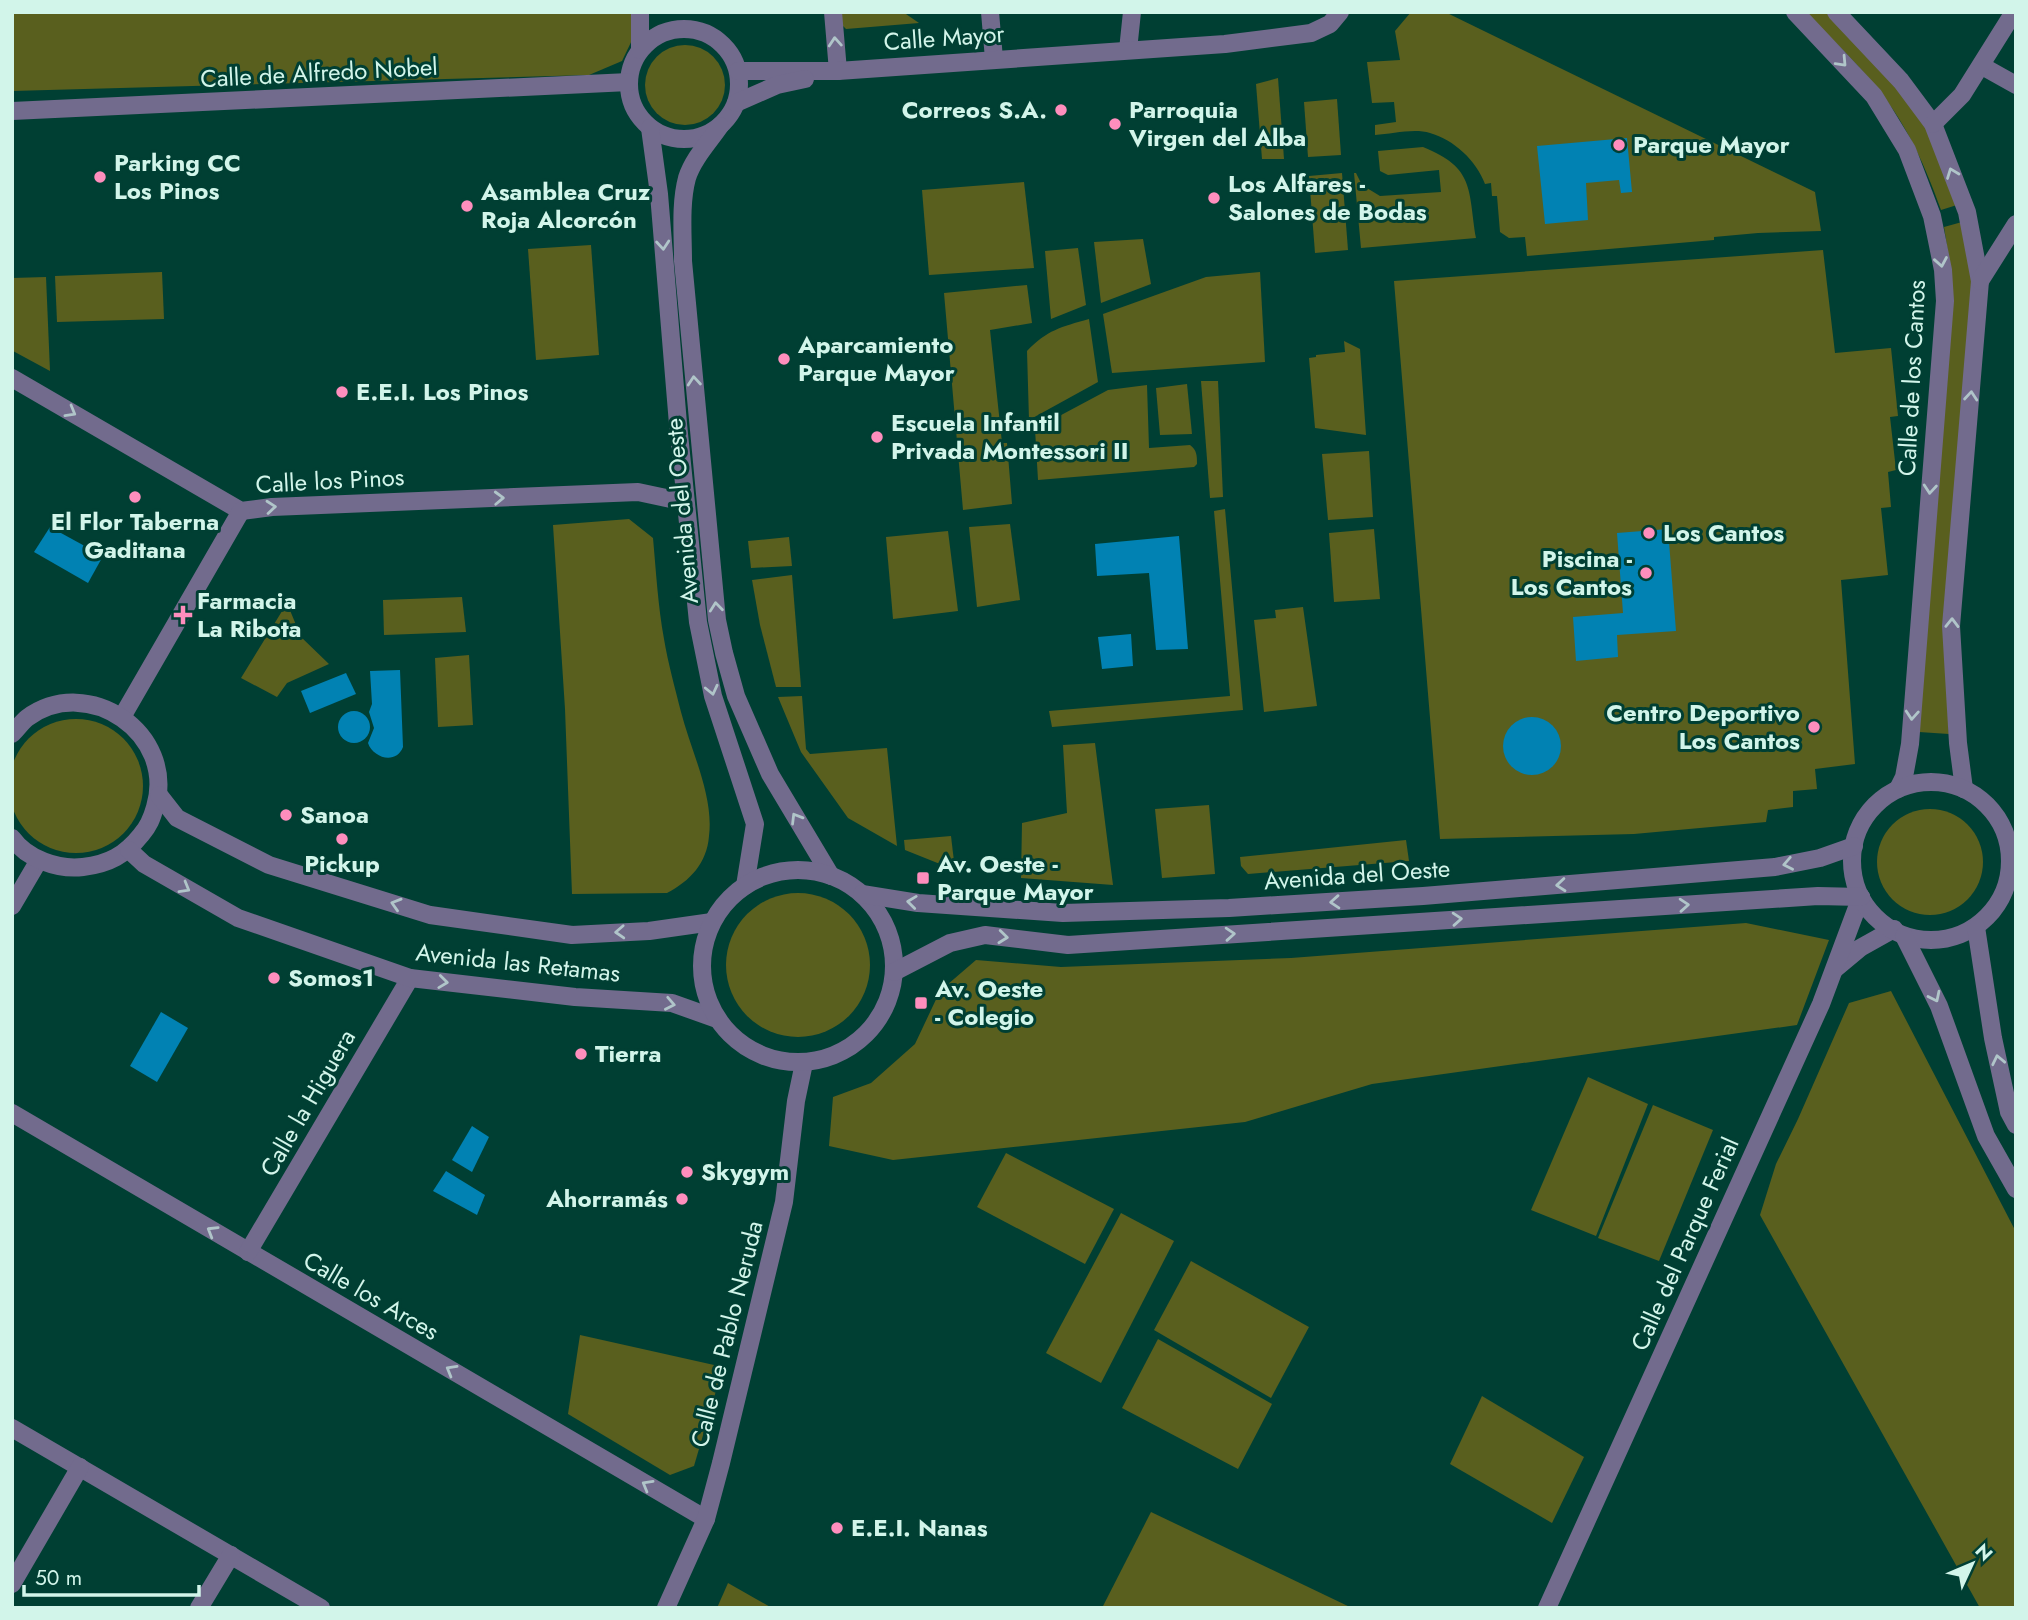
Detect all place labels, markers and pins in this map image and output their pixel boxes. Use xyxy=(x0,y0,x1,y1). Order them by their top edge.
place label: Correos S.A. xyxy=(902,92,1047,127)
place label: Parroquia Virgen del Alba xyxy=(1128,92,1306,155)
marker: Correos S.A. xyxy=(1053,102,1069,118)
marker: Parroquia Virgen del Alba xyxy=(1107,116,1123,132)
place label: Parque Mayor xyxy=(1633,127,1790,162)
marker: Parque Mayor xyxy=(1611,137,1627,153)
place label: Parking CC Los Pinos xyxy=(114,145,241,208)
place label: Los Alfares - Salones de Bodas xyxy=(1228,166,1427,229)
marker: Parking CC Los Pinos xyxy=(92,169,108,185)
place label: Asamblea Cruz Roja Alcorcón xyxy=(480,174,651,237)
marker: Los Alfares - Salones de Bodas xyxy=(1206,190,1222,206)
marker: Asamblea Cruz Roja Alcorcón xyxy=(459,198,475,214)
place label: Aparcamiento Parque Mayor xyxy=(797,327,955,390)
marker: Aparcamiento Parque Mayor xyxy=(776,351,792,367)
place label: E.E.I. Los Pinos xyxy=(356,374,529,409)
marker: E.E.I. Los Pinos xyxy=(334,384,350,400)
place label: Escuela Infantil Privada Montessori II xyxy=(891,405,1128,468)
marker: Escuela Infantil Privada Montessori II xyxy=(869,429,885,445)
marker: El Flor Taberna Gaditana xyxy=(127,489,143,505)
place label: El Flor Taberna Gaditana xyxy=(51,504,219,567)
place label: Los Cantos xyxy=(1663,515,1784,550)
marker: Los Cantos xyxy=(1641,525,1657,541)
place label: Piscina - Los Cantos xyxy=(1511,541,1633,604)
marker: Piscina - Los Cantos xyxy=(1638,565,1654,581)
place label: Farmacia La Ribota xyxy=(197,583,302,646)
marker: Farmacia La Ribota xyxy=(175,607,191,623)
place label: Centro Deportivo Los Cantos xyxy=(1606,695,1800,758)
marker: Centro Deportivo Los Cantos xyxy=(1806,719,1822,735)
place label: Sanoa xyxy=(300,797,369,832)
marker: Sanoa xyxy=(278,807,294,823)
marker: Pickup xyxy=(334,831,350,847)
place label: Pickup xyxy=(304,846,380,881)
place label: Av. Oeste - Parque Mayor xyxy=(936,846,1094,909)
marker: Av. Oeste - Parque Mayor xyxy=(915,870,931,886)
place label: Somos1 xyxy=(288,960,374,995)
marker: Somos1 xyxy=(266,970,282,986)
place label: Av. Oeste - Colegio xyxy=(934,971,1043,1034)
marker: Av. Oeste - Colegio xyxy=(913,995,929,1011)
place label: Tierra xyxy=(595,1036,662,1071)
marker: Tierra xyxy=(573,1046,589,1062)
place label: Skygym xyxy=(701,1154,789,1189)
marker: Skygym xyxy=(679,1164,695,1180)
place label: Ahorramás xyxy=(545,1181,668,1216)
marker: Ahorramás xyxy=(674,1191,690,1207)
place label: E.E.I. Nanas xyxy=(851,1510,988,1545)
marker: E.E.I. Nanas xyxy=(829,1520,845,1536)

